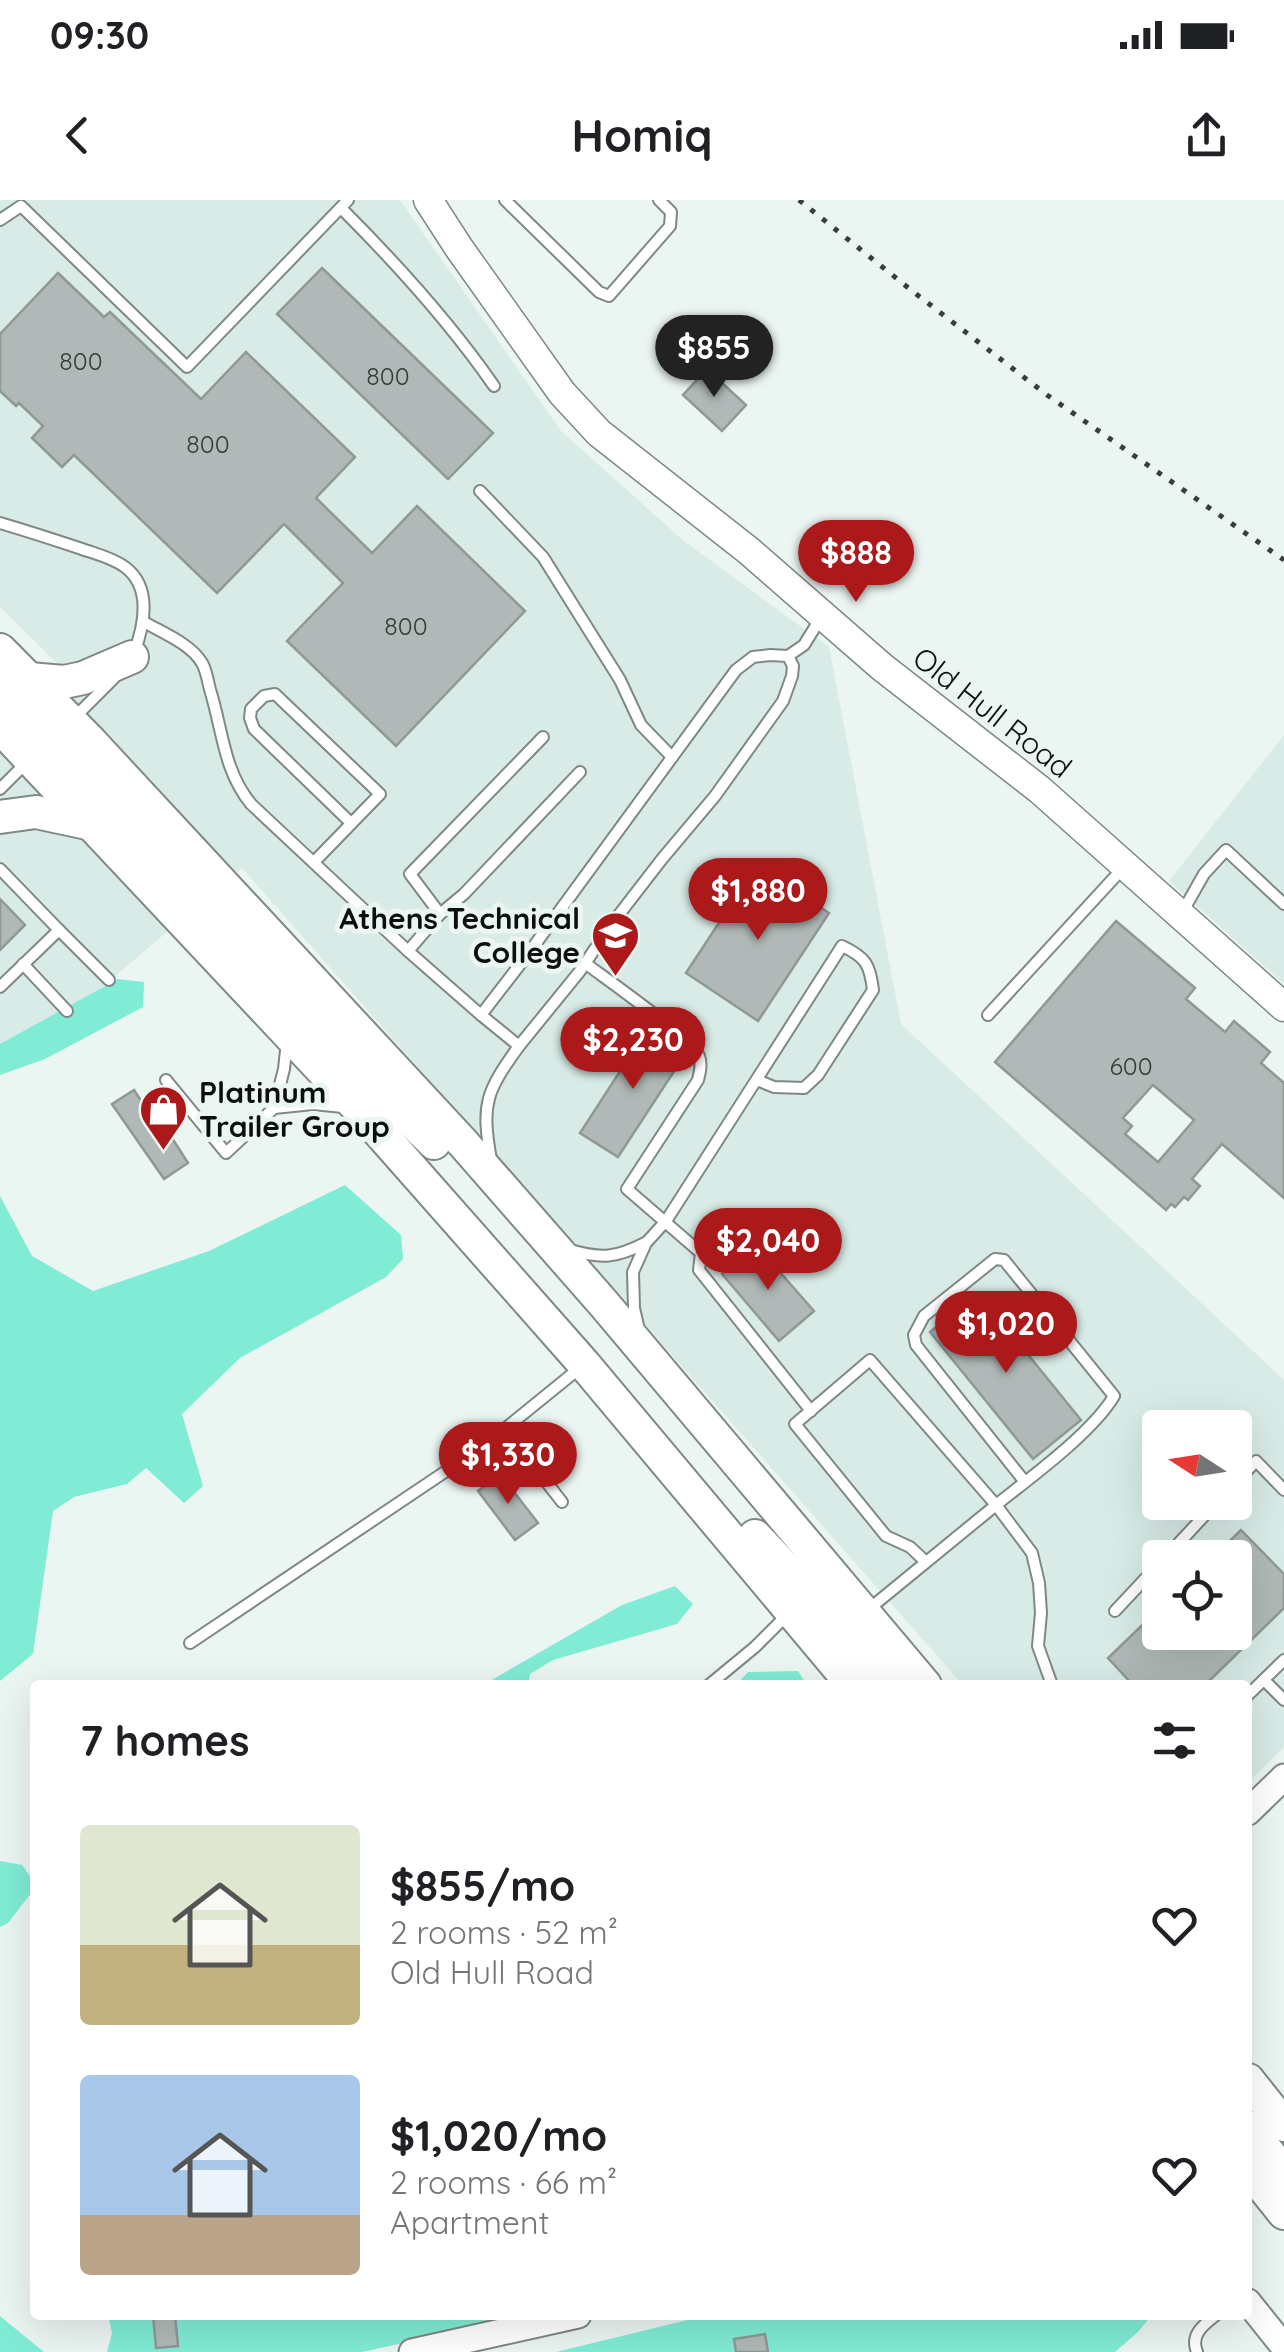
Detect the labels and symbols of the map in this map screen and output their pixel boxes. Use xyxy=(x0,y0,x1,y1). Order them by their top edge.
pin: $855 xyxy=(655,315,773,400)
house number: 800 xyxy=(59,345,103,376)
house number: 800 xyxy=(366,360,410,391)
house number: 800 xyxy=(186,428,230,459)
pin: $888 xyxy=(797,520,915,605)
house number: 800 xyxy=(384,610,428,641)
street label: Old Hull Road xyxy=(906,638,1080,786)
pin: $1,880 xyxy=(677,858,839,943)
place label: Athens Technical College xyxy=(339,899,580,971)
school or university icon: Athens Technical College xyxy=(589,910,641,978)
pin: $2,230 xyxy=(552,1007,714,1092)
house number: 600 xyxy=(1109,1050,1153,1081)
place label: Platinum Trailer Group xyxy=(199,1073,390,1145)
shop icon: Platinum Trailer Group xyxy=(138,1084,190,1152)
pin: $2,040 xyxy=(687,1208,849,1293)
pin: $1,020 xyxy=(925,1291,1087,1376)
north arrow xyxy=(1142,1410,1252,1520)
pin: $1,330 xyxy=(427,1422,589,1507)

